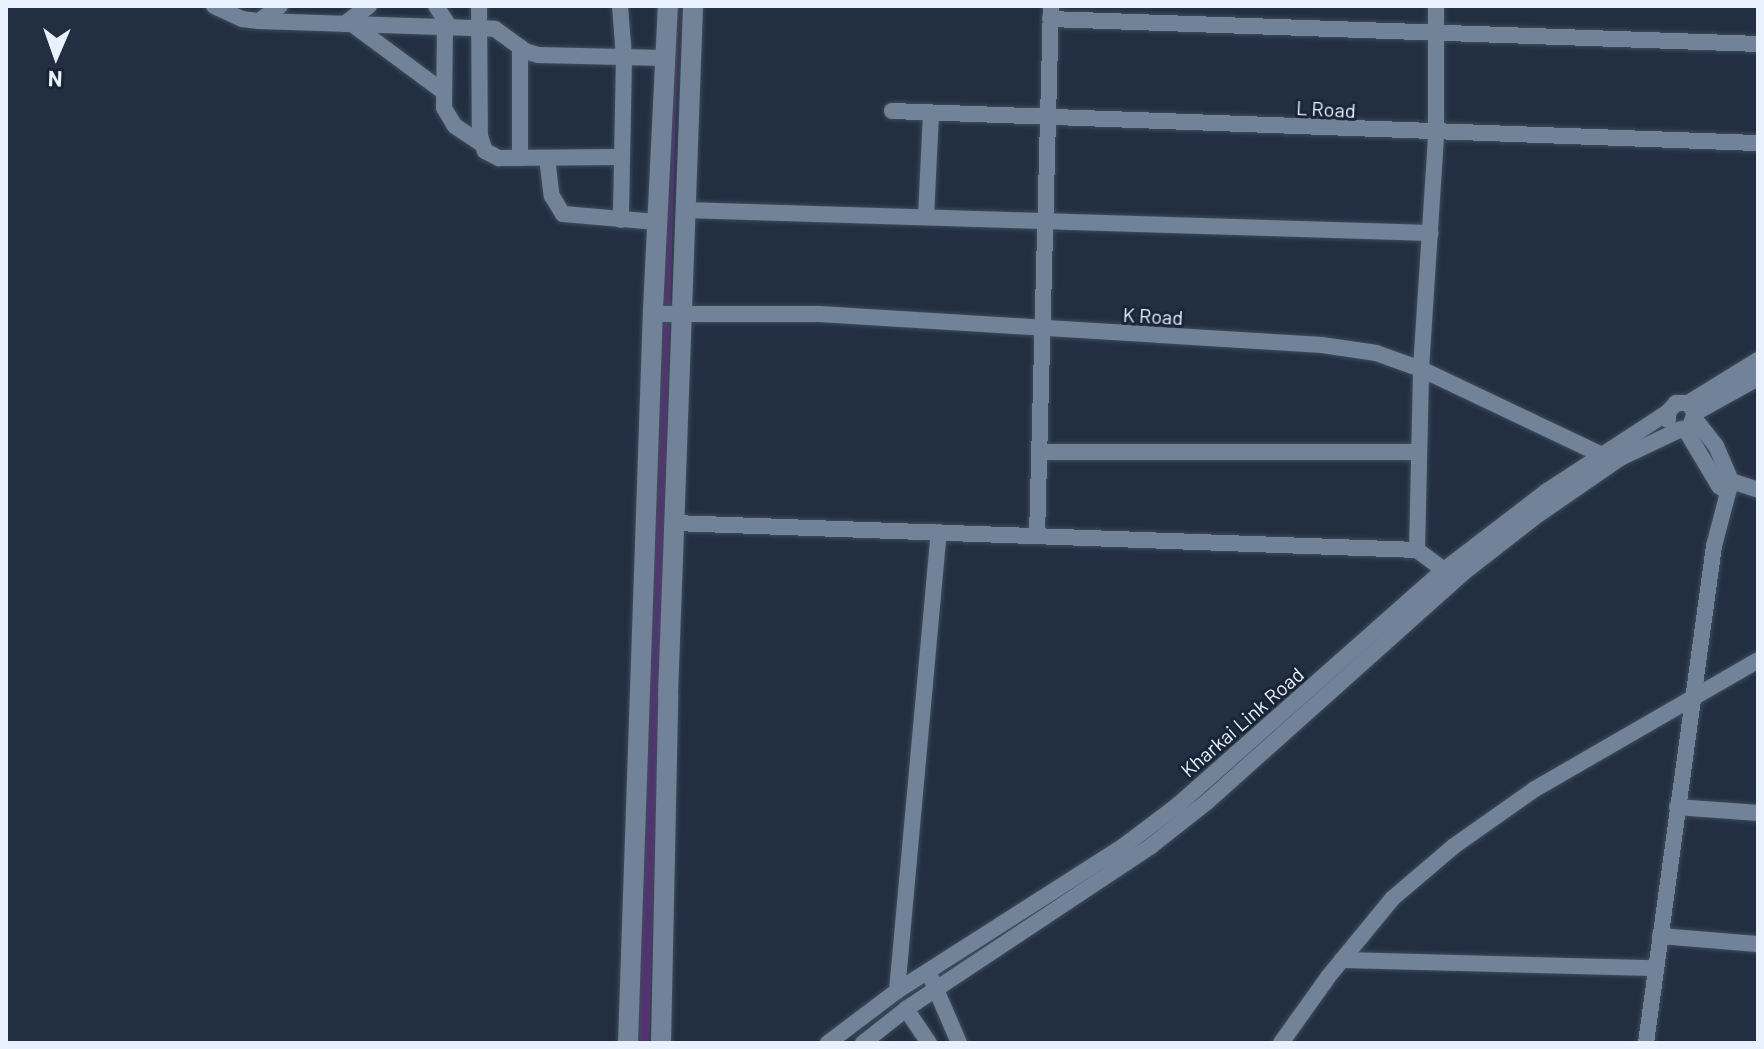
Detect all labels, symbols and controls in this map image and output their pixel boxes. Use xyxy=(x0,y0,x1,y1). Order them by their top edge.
north arrow xyxy=(16,16,96,96)
text: N xyxy=(47,67,63,93)
street label: L Road xyxy=(1296,95,1356,123)
street label: K Road xyxy=(1122,302,1184,330)
street label: Kharkai Link Road xyxy=(1176,662,1308,782)

